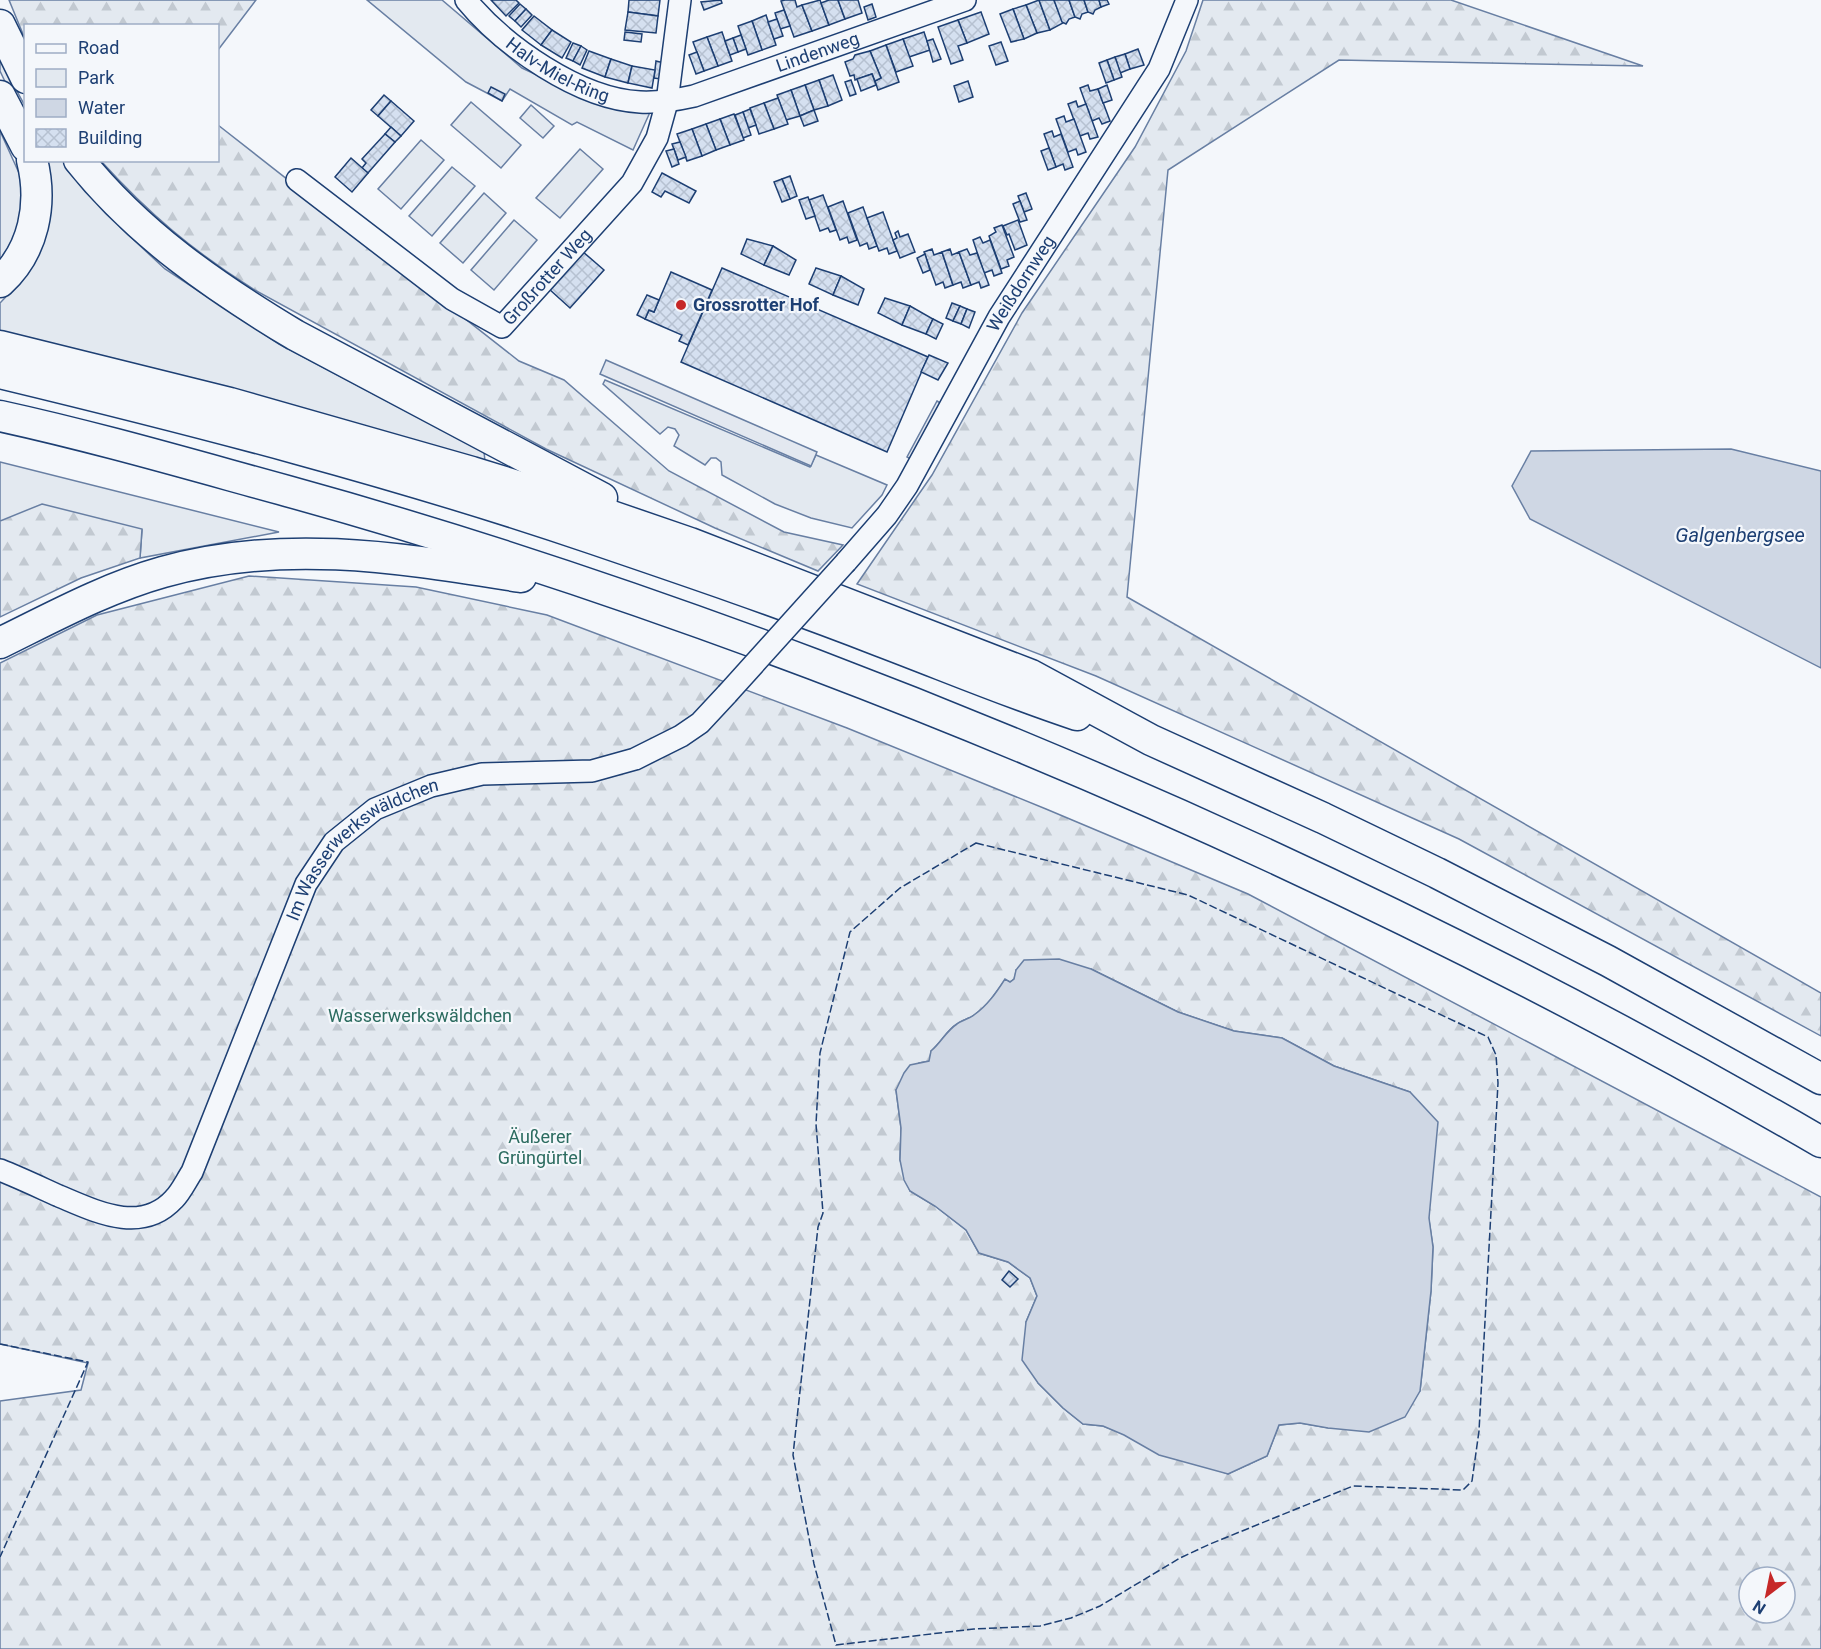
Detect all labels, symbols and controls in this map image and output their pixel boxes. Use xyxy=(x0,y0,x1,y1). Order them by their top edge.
legend xyxy=(24,24,219,162)
street label: Lindenweg xyxy=(773,27,862,76)
street label: Halv-Miel-Ring xyxy=(502,33,612,106)
text: Road xyxy=(78,37,119,58)
text: Park xyxy=(78,67,115,88)
text: Water xyxy=(78,97,125,118)
text: Building xyxy=(78,127,142,148)
street label: Großrotter Weg xyxy=(498,224,596,329)
street label: Weißdornweg xyxy=(982,231,1059,335)
place label: Grossrotter Hof xyxy=(693,294,820,315)
marker: Grossrotter Hof xyxy=(674,298,688,312)
water label: Galgenbergsee xyxy=(1675,523,1805,547)
street label: Im Wasserwerkswäldchen xyxy=(282,774,440,924)
park label: Wasserwerkswäldchen xyxy=(328,1005,512,1026)
park label: Äußerer Grüngürtel xyxy=(498,1126,582,1168)
north arrow xyxy=(1737,1565,1797,1625)
text: N xyxy=(1749,1596,1769,1618)

